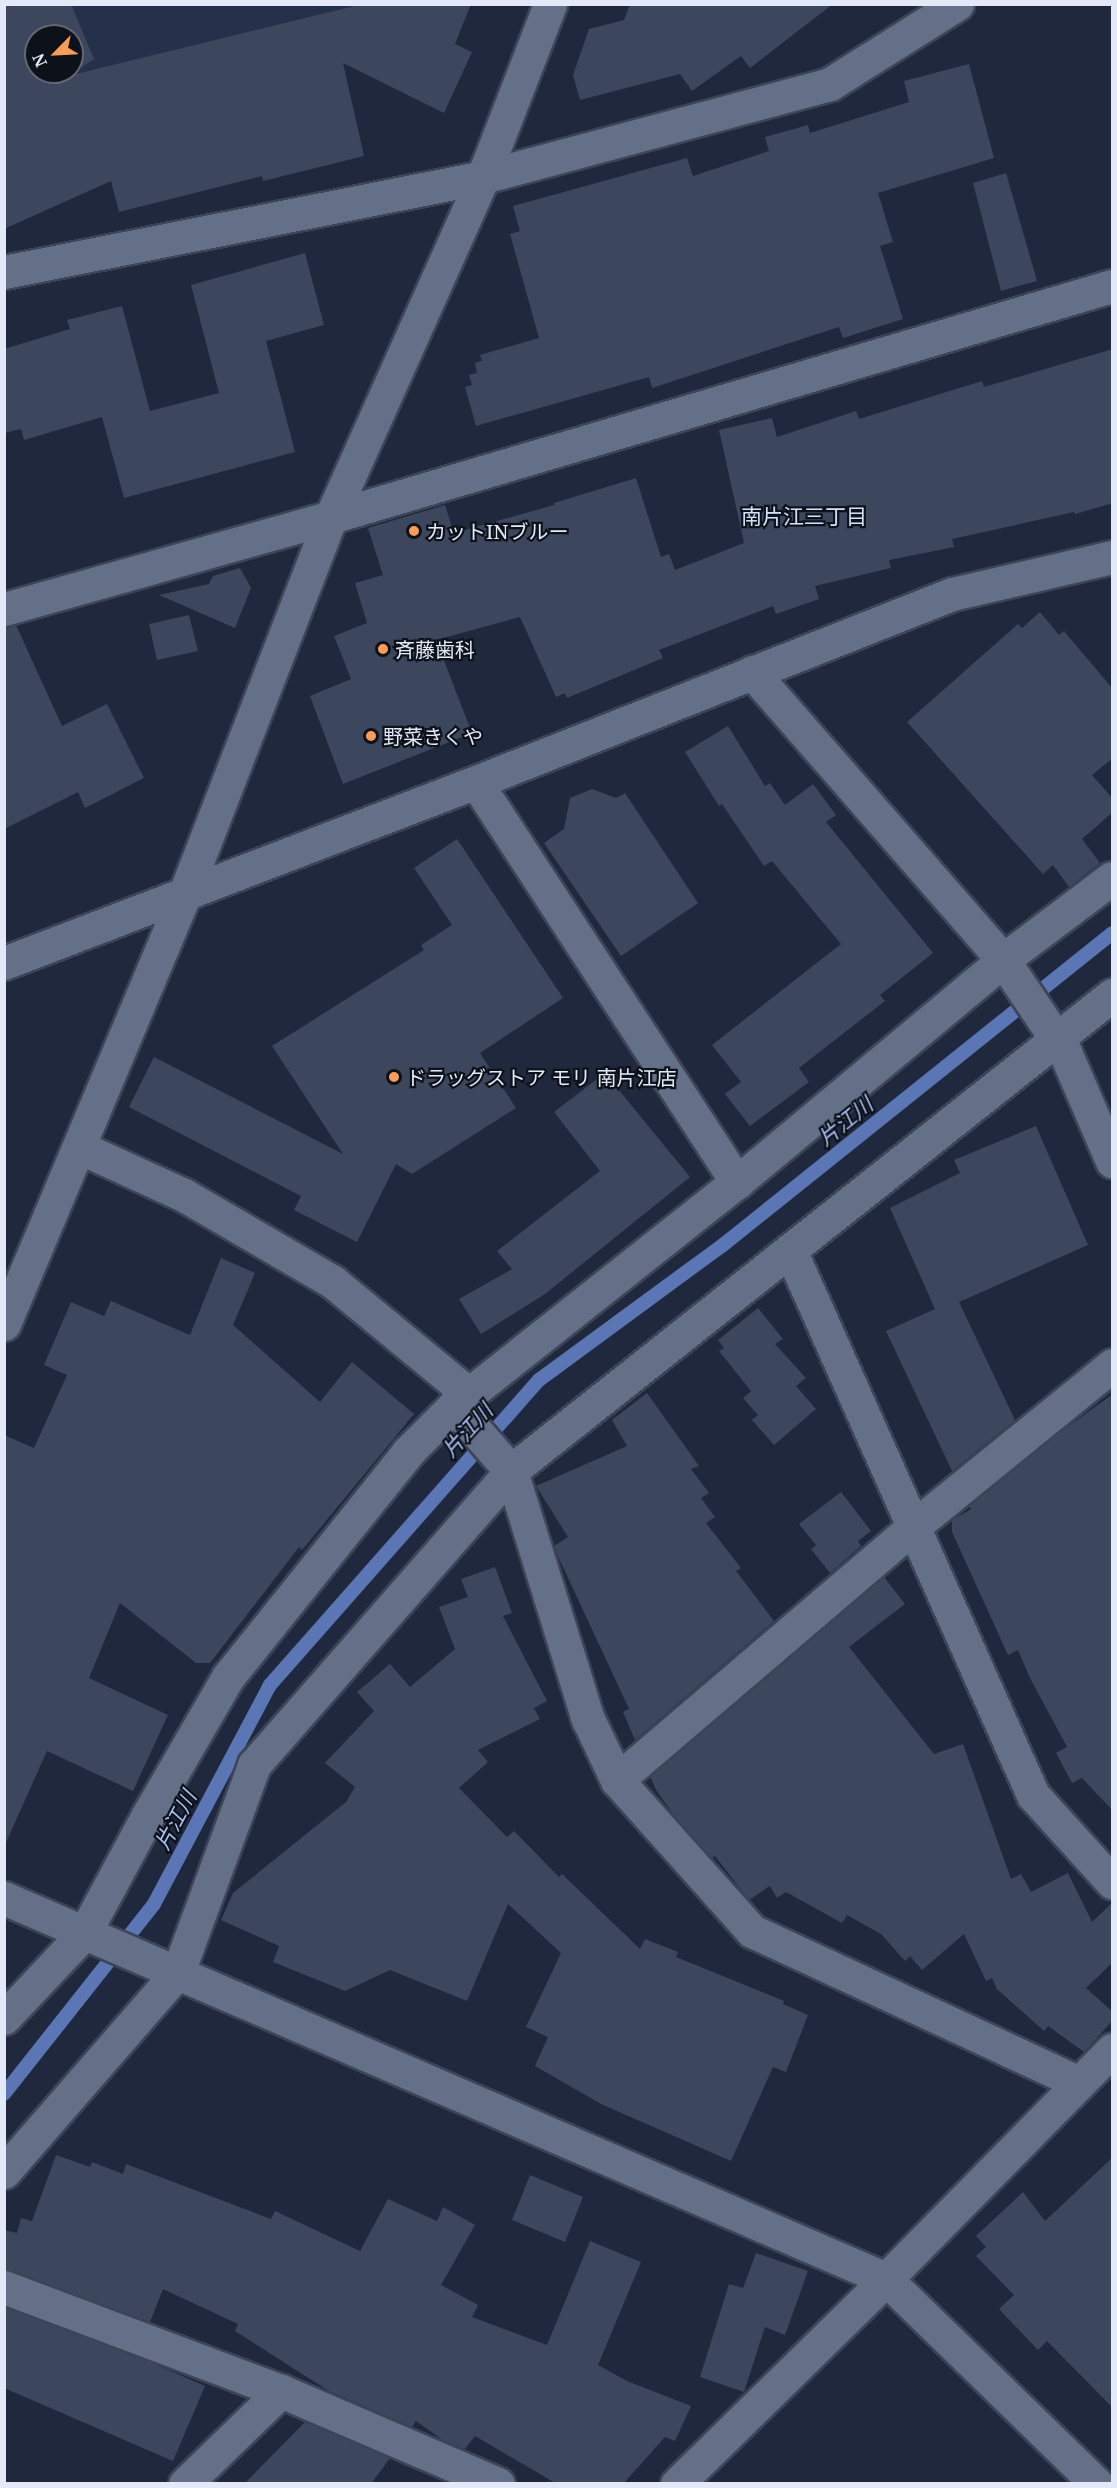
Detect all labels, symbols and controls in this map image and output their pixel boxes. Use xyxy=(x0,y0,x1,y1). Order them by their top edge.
north arrow xyxy=(24,24,84,84)
text: N xyxy=(27,50,52,71)
district label: 南片江三丁目 xyxy=(741,503,867,529)
place label: カットINブルー xyxy=(426,519,569,543)
marker: カットINブルー xyxy=(407,524,421,538)
place label: 斉藤歯科 xyxy=(395,637,475,661)
marker: 斉藤歯科 xyxy=(376,642,390,656)
place label: 野菜きくや xyxy=(383,724,483,748)
marker: 野菜きくや xyxy=(364,729,378,743)
place label: ドラッグストア モリ 南片江店 xyxy=(406,1065,676,1089)
marker: ドラッグストア モリ 南片江店 xyxy=(387,1070,401,1084)
water label: 片江川 xyxy=(813,1091,877,1151)
water label: 片江川 xyxy=(437,1398,497,1462)
water label: 片江川 xyxy=(149,1786,201,1854)

